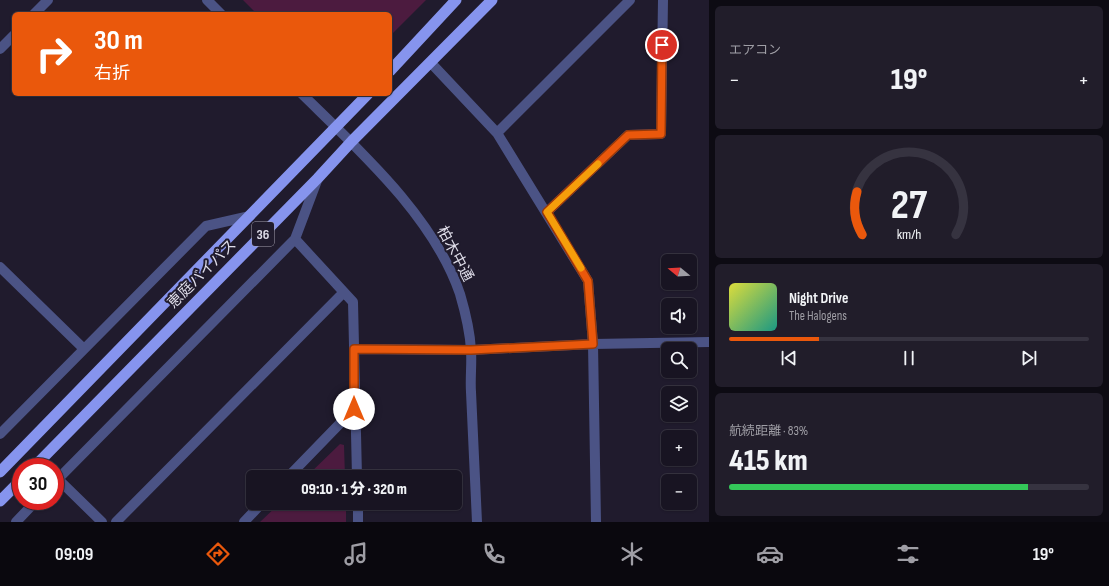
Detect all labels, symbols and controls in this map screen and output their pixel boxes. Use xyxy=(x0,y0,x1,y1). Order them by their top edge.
text: 30 m xyxy=(94,24,143,57)
icon: right xyxy=(28,28,80,80)
pin xyxy=(645,28,679,62)
icon: arrive xyxy=(651,34,673,56)
text: エアコン xyxy=(729,42,781,58)
text: 19° xyxy=(891,62,927,98)
text: 右折 xyxy=(94,63,130,84)
text: − xyxy=(729,67,740,94)
text: + xyxy=(1078,67,1089,94)
text: 27 xyxy=(891,180,928,229)
road number: 36 xyxy=(252,222,274,246)
street label: 柏木中通 xyxy=(433,223,477,285)
text: km/h xyxy=(897,225,921,242)
street label: 恵庭バイパス xyxy=(164,236,240,312)
north arrow xyxy=(661,254,697,290)
map controls xyxy=(661,254,697,510)
text: Night Drive xyxy=(789,289,848,308)
button: sound xyxy=(661,298,697,334)
text: The Halogens xyxy=(789,308,847,324)
button: search xyxy=(661,342,697,378)
icon: previous xyxy=(778,347,800,369)
icon: pause xyxy=(898,347,920,369)
icon: next xyxy=(1018,347,1040,369)
button: layers xyxy=(661,386,697,422)
position arrow xyxy=(333,388,375,430)
text: 航続距離 · 83% xyxy=(729,423,808,439)
button: + xyxy=(661,430,697,466)
text: 415 km xyxy=(729,443,808,479)
speed limit sign: 30 xyxy=(12,458,64,510)
button: − xyxy=(661,474,697,510)
text: 09:10 · 1 分 · 320 m xyxy=(301,480,407,499)
icon: directions xyxy=(204,540,232,568)
icon: music xyxy=(342,540,370,568)
icon: phone xyxy=(480,540,508,568)
icon: climate xyxy=(618,540,646,568)
icon: car xyxy=(756,540,784,568)
icon: filters xyxy=(894,540,922,568)
text: 09:09 xyxy=(55,544,93,565)
text: 19° xyxy=(1033,544,1054,565)

